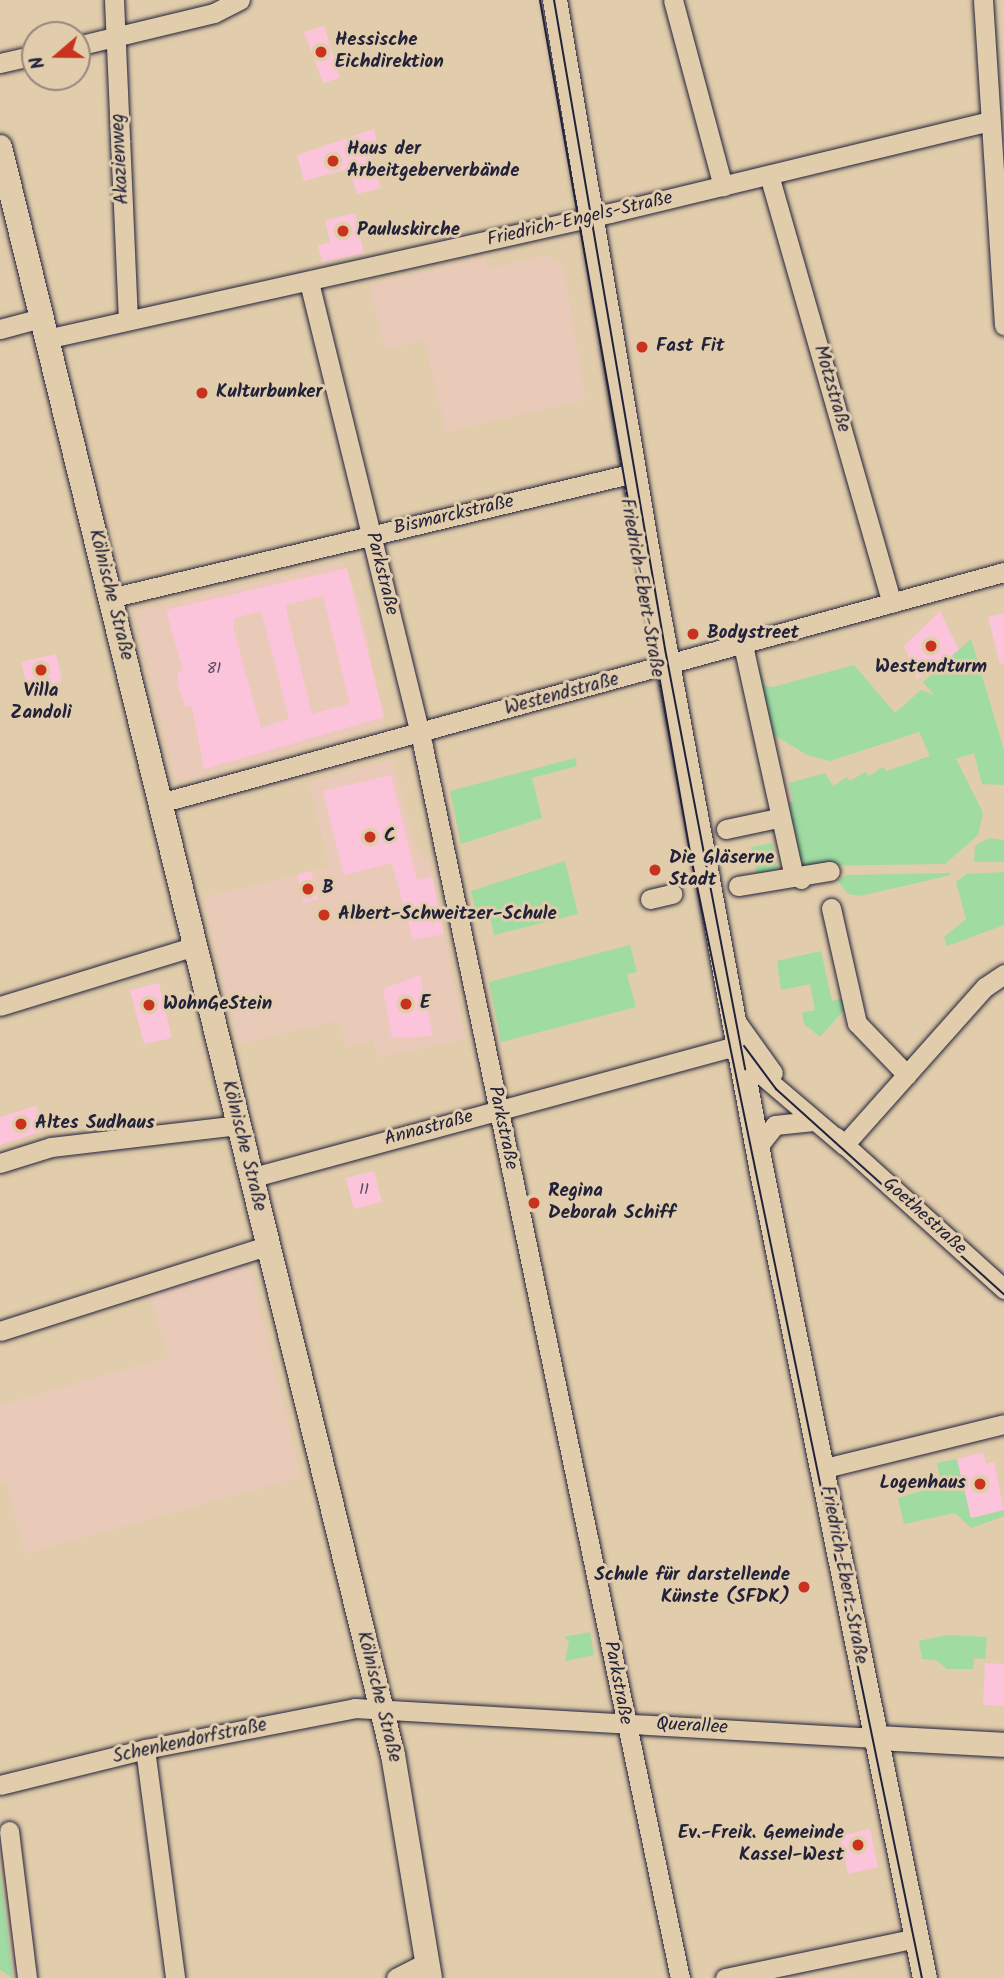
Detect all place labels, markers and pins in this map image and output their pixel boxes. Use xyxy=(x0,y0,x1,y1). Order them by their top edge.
place label: Hessische Eichdirektion xyxy=(335,30,444,74)
marker: Hessische Eichdirektion xyxy=(313,44,329,60)
place label: Haus der Arbeitgeberverbände xyxy=(347,139,520,183)
marker: Haus der Arbeitgeberverbände xyxy=(325,153,341,169)
place label: Pauluskirche xyxy=(357,220,460,242)
marker: Pauluskirche xyxy=(335,223,351,239)
place label: Fast Fit xyxy=(656,336,725,358)
marker: Fast Fit xyxy=(634,339,650,355)
place label: Kulturbunker xyxy=(216,382,322,404)
marker: Kulturbunker xyxy=(194,385,210,401)
place label: Bodystreet xyxy=(707,623,799,645)
marker: Bodystreet xyxy=(685,626,701,642)
marker: Westendturm xyxy=(923,638,939,654)
place label: Westendturm xyxy=(875,657,987,679)
marker: Villa Zandoli xyxy=(33,662,49,678)
place label: Villa Zandoli xyxy=(10,681,72,725)
place label: C xyxy=(384,826,396,848)
marker: C xyxy=(362,829,378,845)
place label: Die Gläserne Stadt xyxy=(669,848,774,892)
marker: Die Gläserne Stadt xyxy=(647,862,663,878)
place label: B xyxy=(322,878,334,900)
marker: B xyxy=(300,881,316,897)
place label: Albert-Schweitzer-Schule xyxy=(338,904,557,926)
marker: Albert-Schweitzer-Schule xyxy=(316,907,332,923)
place label: E xyxy=(420,993,430,1015)
place label: WohnGeStein xyxy=(163,994,272,1016)
marker: E xyxy=(398,996,414,1012)
marker: WohnGeStein xyxy=(141,997,157,1013)
place label: Altes Sudhaus xyxy=(35,1113,155,1135)
marker: Altes Sudhaus xyxy=(13,1116,29,1132)
place label: Regina Deborah Schiff xyxy=(548,1181,676,1225)
marker: Regina Deborah Schiff xyxy=(526,1195,542,1211)
place label: Logenhaus xyxy=(880,1473,966,1495)
marker: Logenhaus xyxy=(972,1476,988,1492)
place label: Schule für darstellende Künste (SFDK) xyxy=(594,1565,790,1609)
marker: Schule für darstellende Künste (SFDK) xyxy=(796,1579,812,1595)
place label: Ev.-Freik. Gemeinde Kassel-West xyxy=(678,1823,844,1867)
marker: Ev.-Freik. Gemeinde Kassel-West xyxy=(850,1837,866,1853)

